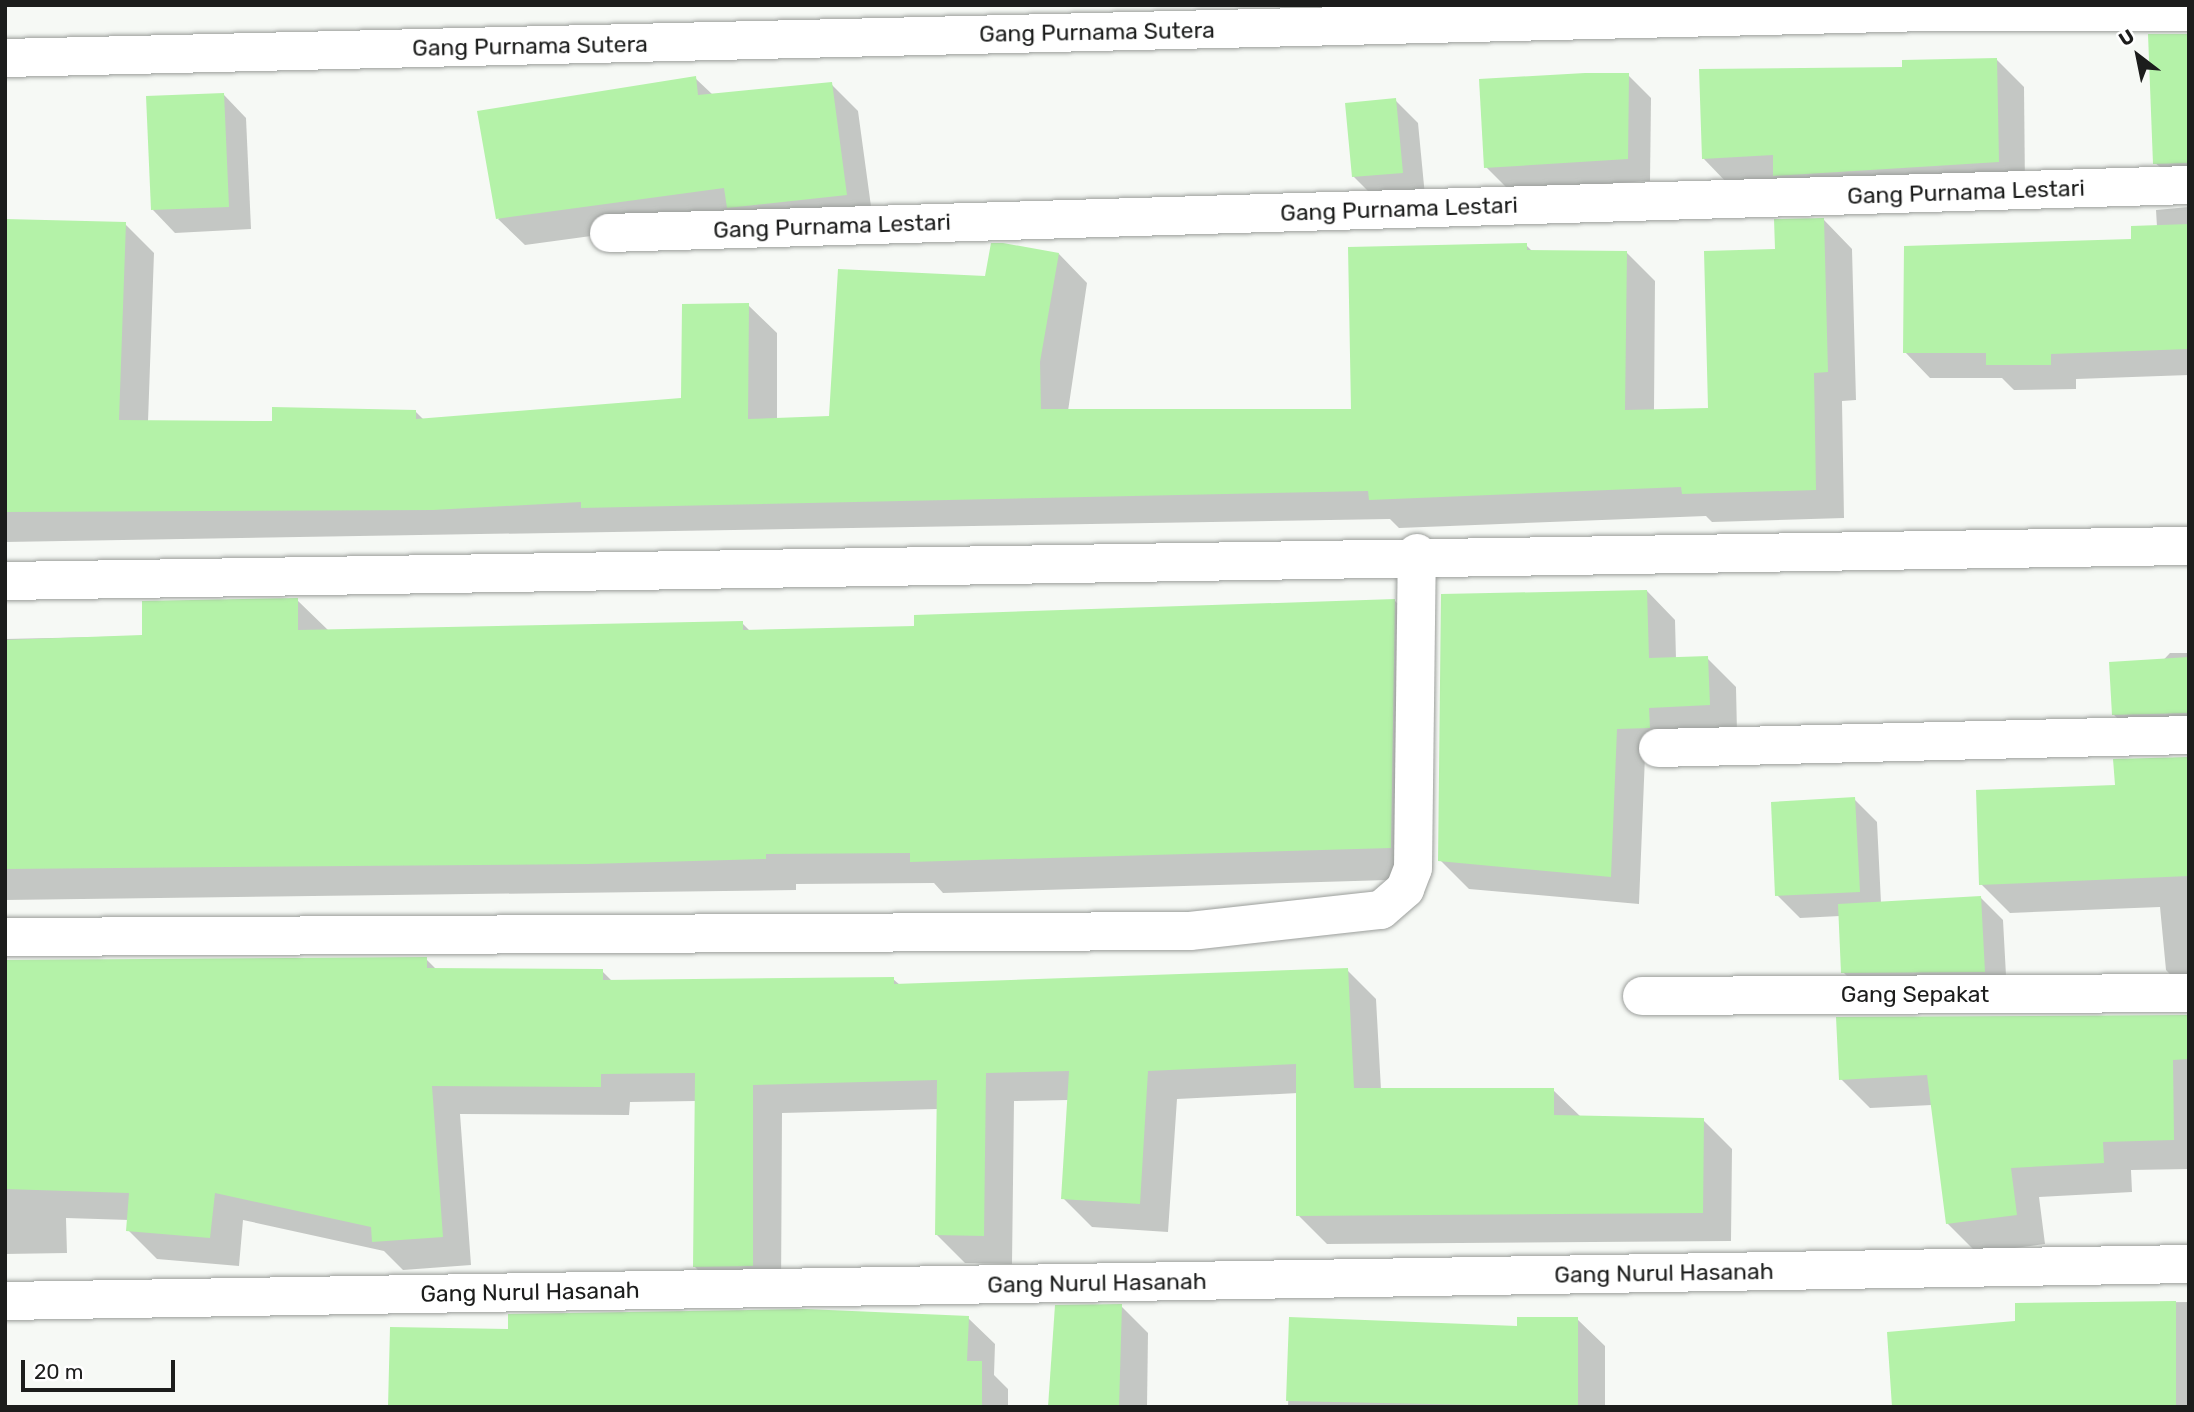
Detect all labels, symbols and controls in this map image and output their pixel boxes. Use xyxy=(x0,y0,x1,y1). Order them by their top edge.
street label: Gang Purnama Sutera xyxy=(979,16,1215,48)
north arrow xyxy=(2103,21,2173,91)
text: U xyxy=(2115,24,2139,51)
street label: Gang Purnama Sutera xyxy=(412,30,648,62)
street label: Gang Purnama Lestari xyxy=(1847,174,2085,210)
street label: Gang Purnama Lestari xyxy=(1280,191,1518,227)
street label: Gang Purnama Lestari xyxy=(713,208,951,244)
street label: Gang Sepakat xyxy=(1841,980,1989,1008)
street label: Gang Nurul Hasanah xyxy=(1554,1257,1774,1289)
street label: Gang Nurul Hasanah xyxy=(987,1267,1207,1299)
street label: Gang Nurul Hasanah xyxy=(420,1276,640,1308)
scale bar xyxy=(24,1346,178,1390)
text: 20 m xyxy=(34,1359,83,1384)

